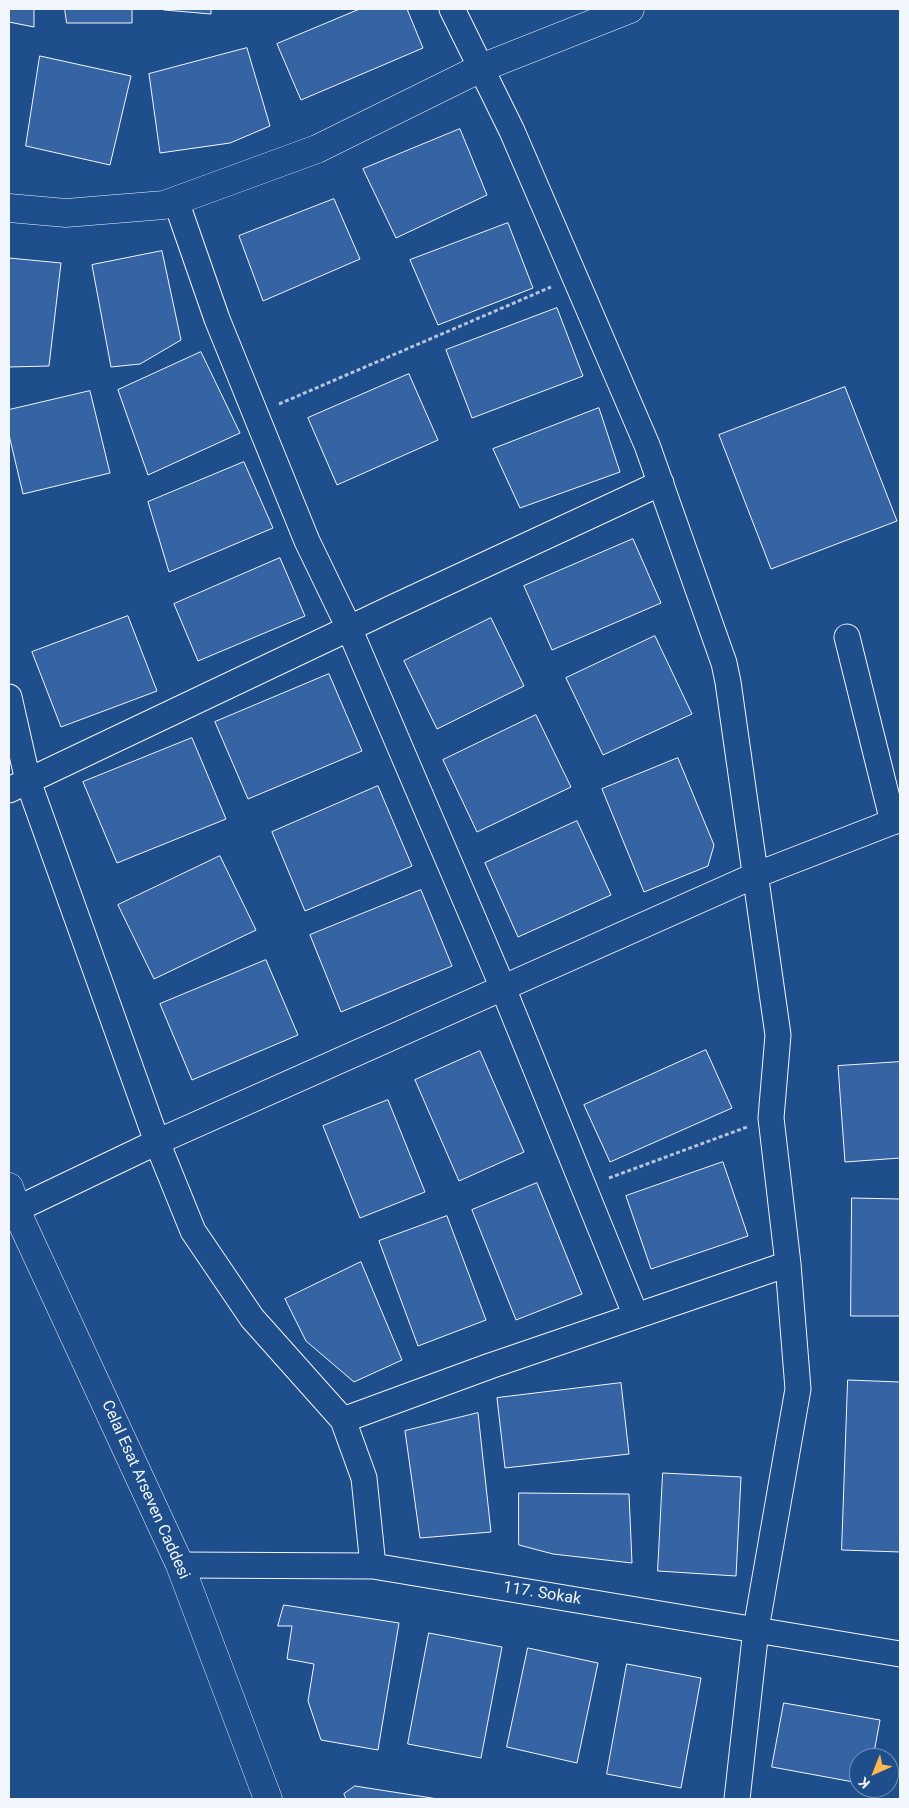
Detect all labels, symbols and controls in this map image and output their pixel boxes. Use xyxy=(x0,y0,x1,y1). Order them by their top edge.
street label: Celal Esat Arseven Caddesi xyxy=(97,1398,193,1582)
street label: 117. Sokak xyxy=(502,1578,582,1610)
north arrow xyxy=(849,1748,899,1798)
text: K xyxy=(856,1774,873,1792)

